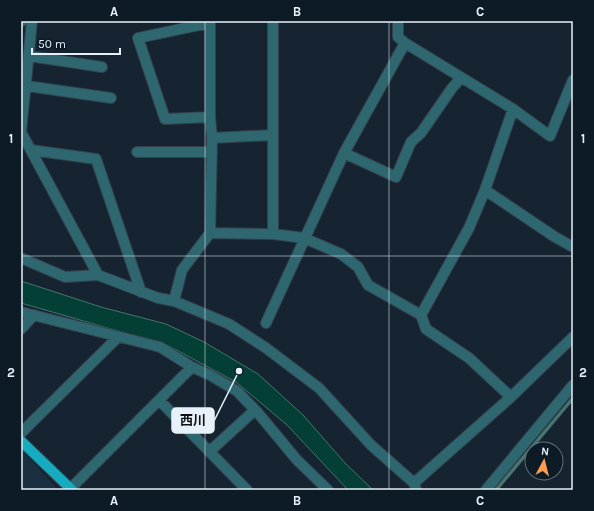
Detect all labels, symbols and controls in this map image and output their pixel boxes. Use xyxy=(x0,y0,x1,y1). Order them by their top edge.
text: A xyxy=(110,4,118,19)
text: B xyxy=(293,4,301,19)
text: C xyxy=(476,4,484,19)
scale bar xyxy=(32,30,120,56)
text: 50 m xyxy=(38,37,66,51)
text: 1 xyxy=(9,131,13,146)
text: 1 xyxy=(581,131,585,146)
text: 2 xyxy=(7,365,15,380)
text: 2 xyxy=(579,365,587,380)
callout: 西川 xyxy=(172,408,214,433)
text: 西川 xyxy=(180,413,206,428)
north arrow xyxy=(524,441,564,481)
text: N xyxy=(540,445,550,459)
text: A xyxy=(110,493,118,508)
text: B xyxy=(293,493,301,508)
text: C xyxy=(476,493,484,508)

